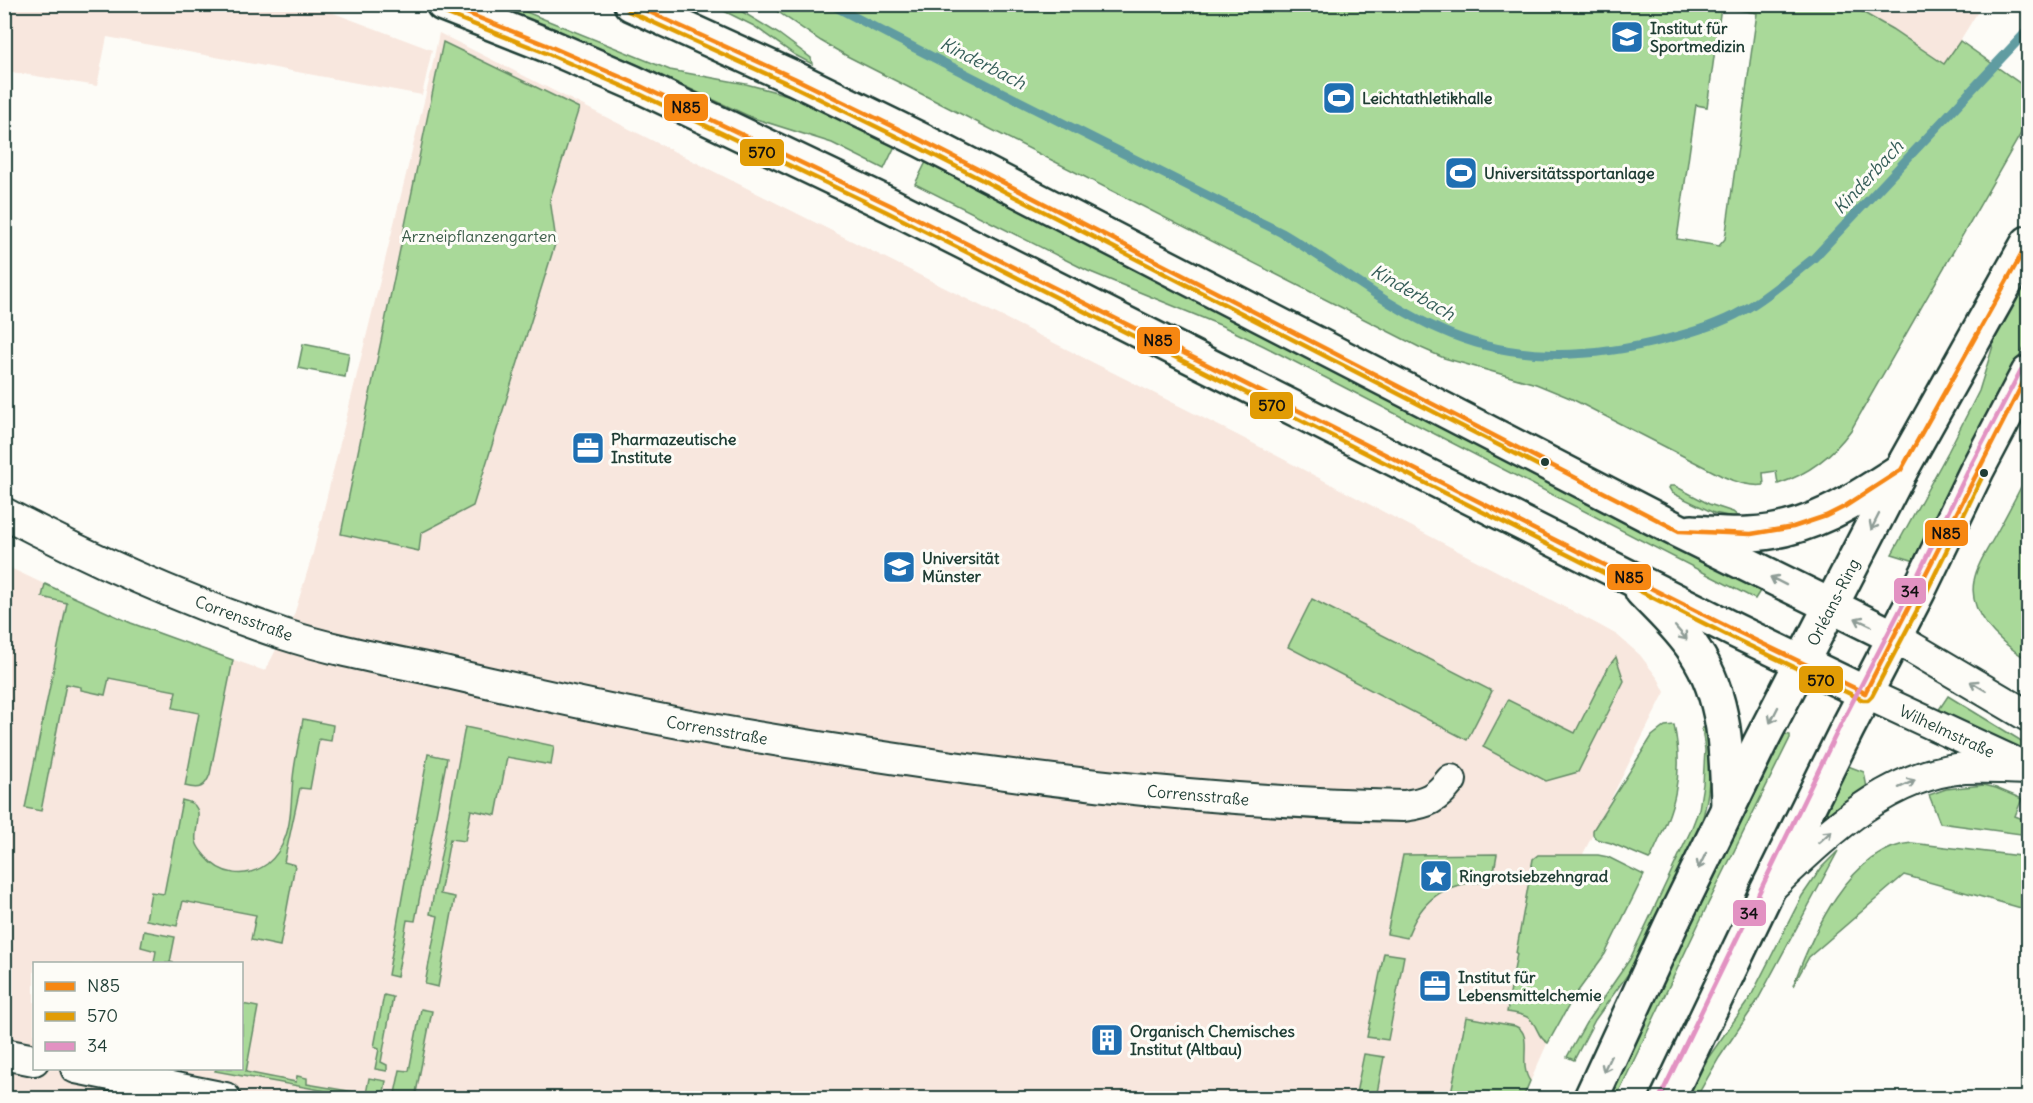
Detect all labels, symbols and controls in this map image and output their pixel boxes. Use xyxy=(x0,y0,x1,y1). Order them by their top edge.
place label: Institut für Sportmedizin xyxy=(1650,18,1745,57)
school or university icon: Institut für Sportmedizin xyxy=(1609,19,1645,55)
water label: Kinderbach xyxy=(936,32,1030,95)
sports icon: Leichtathletikhalle xyxy=(1321,80,1357,116)
place label: Leichtathletikhalle xyxy=(1362,88,1493,108)
line badge: N85 xyxy=(663,93,709,122)
text: N85 xyxy=(671,97,701,117)
water label: Kinderbach xyxy=(1828,135,1908,219)
line badge: 570 xyxy=(739,138,785,167)
text: 570 xyxy=(748,142,776,162)
sports icon: Universitätssportanlage xyxy=(1443,155,1479,191)
place label: Universitätssportanlage xyxy=(1484,163,1655,184)
park label: Arzneipflanzengarten xyxy=(401,226,557,246)
water label: Kinderbach xyxy=(1367,259,1459,325)
line badge: N85 xyxy=(1136,326,1181,355)
text: N85 xyxy=(1143,330,1173,350)
line badge: 570 xyxy=(1249,391,1294,420)
text: 570 xyxy=(1258,395,1286,415)
place label: Pharmazeutische Institute xyxy=(611,429,737,467)
office icon: Pharmazeutische Institute xyxy=(570,430,606,466)
unlabelled marker xyxy=(1539,456,1551,468)
unlabelled marker xyxy=(1978,467,1990,479)
one-way arrow xyxy=(1868,512,1880,530)
line badge: N85 xyxy=(1924,519,1969,547)
text: N85 xyxy=(1931,523,1961,543)
place label: Universität Münster xyxy=(922,548,1000,586)
school or university icon: Universität Münster xyxy=(881,549,917,585)
street label: Orléans-Ring xyxy=(1802,555,1864,649)
line badge: N85 xyxy=(1606,563,1652,591)
text: N85 xyxy=(1614,567,1644,587)
one-way arrow xyxy=(1770,575,1788,587)
line badge: 34 xyxy=(1893,577,1927,605)
text: 34 xyxy=(1901,581,1919,601)
street label: Corrensstraße xyxy=(192,591,296,645)
one-way arrow xyxy=(1854,615,1872,627)
one-way arrow xyxy=(1674,625,1688,640)
line badge: 570 xyxy=(1798,665,1844,694)
text: 570 xyxy=(1807,670,1835,690)
one-way arrow xyxy=(1970,679,1987,691)
street label: Wilhelmstraße xyxy=(1896,700,1998,762)
one-way arrow xyxy=(1768,706,1779,724)
street label: Corrensstraße xyxy=(665,711,769,749)
one-way arrow xyxy=(1898,778,1916,790)
street label: Corrensstraße xyxy=(1146,781,1250,809)
one-way arrow xyxy=(1817,830,1832,844)
one-way arrow xyxy=(1696,851,1708,869)
place icon: Ringrotsiebzehngrad xyxy=(1418,858,1454,894)
place label: Ringrotsiebzehngrad xyxy=(1459,866,1609,887)
line badge: 34 xyxy=(1732,899,1767,927)
text: 34 xyxy=(1740,903,1758,923)
legend xyxy=(33,962,243,1070)
place label: Institut für Lebensmittelchemie xyxy=(1458,967,1602,1005)
office icon: Institut für Lebensmittelchemie xyxy=(1417,968,1453,1004)
text: N85 xyxy=(87,974,120,997)
text: 570 xyxy=(87,1004,118,1027)
place label: Organisch Chemisches Institut (Altbau) xyxy=(1130,1021,1295,1060)
building icon: Organisch Chemisches Institut (Altbau) xyxy=(1089,1022,1125,1058)
text: 34 xyxy=(87,1034,108,1057)
one-way arrow xyxy=(1600,1055,1612,1073)

